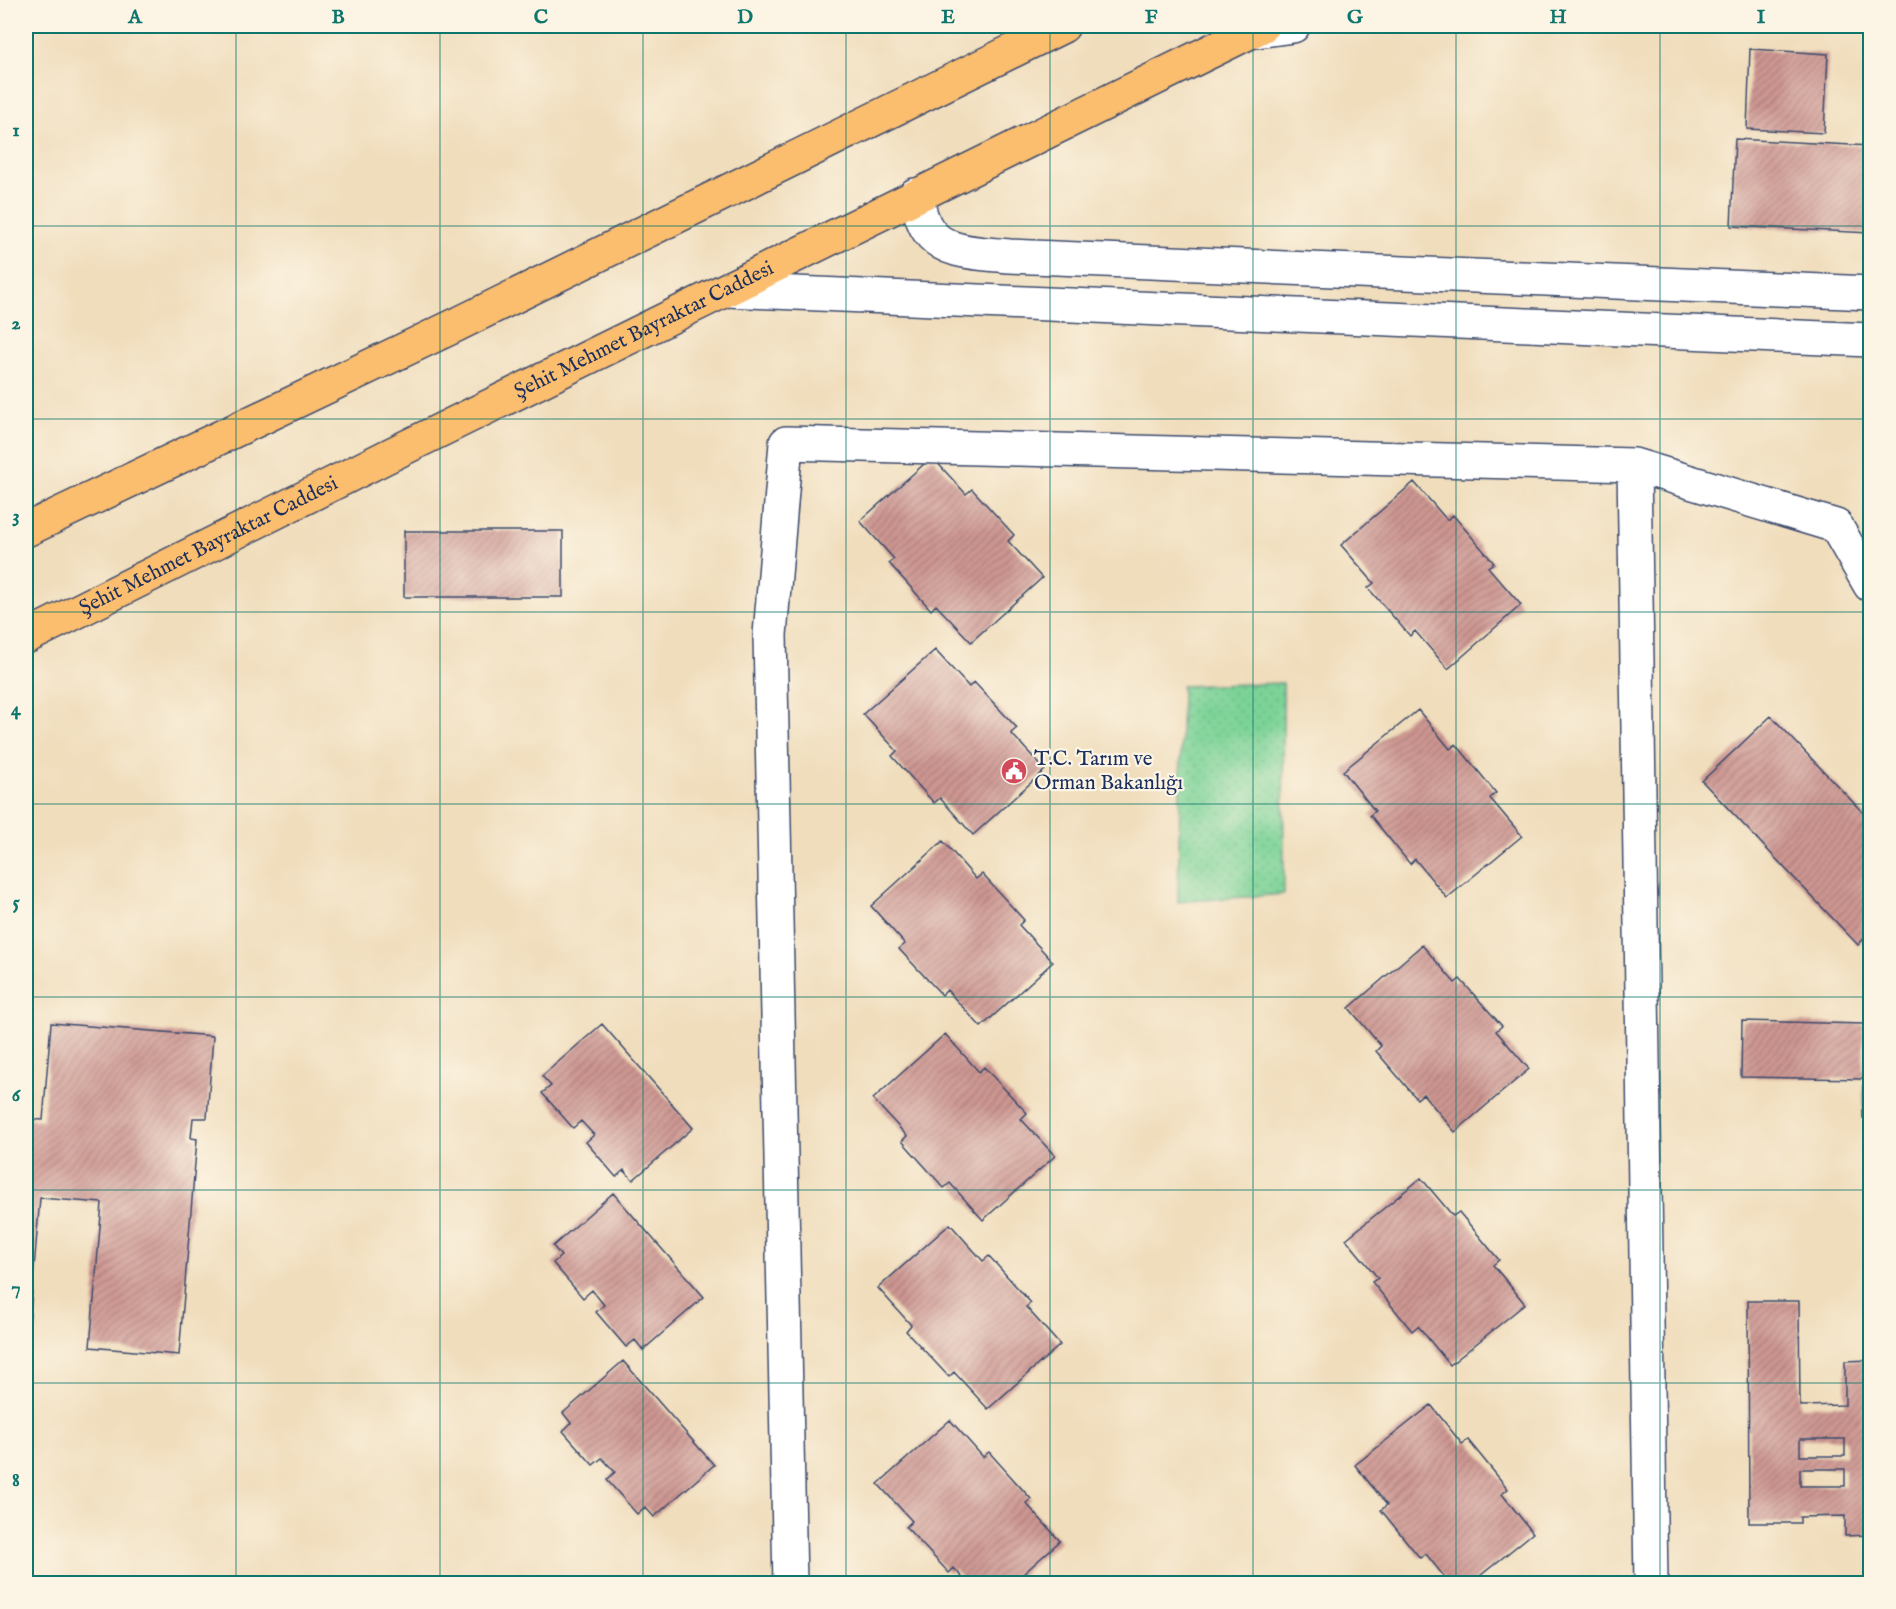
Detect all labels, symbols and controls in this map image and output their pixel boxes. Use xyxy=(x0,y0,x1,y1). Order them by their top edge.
text: A xyxy=(127,5,143,30)
text: B xyxy=(331,5,345,30)
text: C xyxy=(534,5,548,30)
text: D xyxy=(737,5,753,30)
text: E xyxy=(941,5,955,30)
text: F xyxy=(1145,5,1158,30)
text: G xyxy=(1347,5,1364,30)
text: H xyxy=(1549,5,1567,30)
text: I xyxy=(1757,5,1766,30)
text: 1 xyxy=(12,118,20,143)
street label: Şehit Mehmet Bayraktar Caddesi xyxy=(510,255,778,405)
text: 2 xyxy=(11,311,21,336)
street label: Şehit Mehmet Bayraktar Caddesi xyxy=(75,470,342,622)
text: 3 xyxy=(12,504,20,529)
text: 4 xyxy=(11,697,22,722)
place label: T.C. Tarım ve Orman Bakanlığı xyxy=(1034,746,1183,797)
public building icon: T.C. Tarım ve Orman Bakanlığı xyxy=(999,756,1029,786)
text: 5 xyxy=(12,890,20,915)
text: 6 xyxy=(12,1083,22,1108)
text: 7 xyxy=(11,1276,21,1301)
text: 8 xyxy=(12,1468,20,1493)

